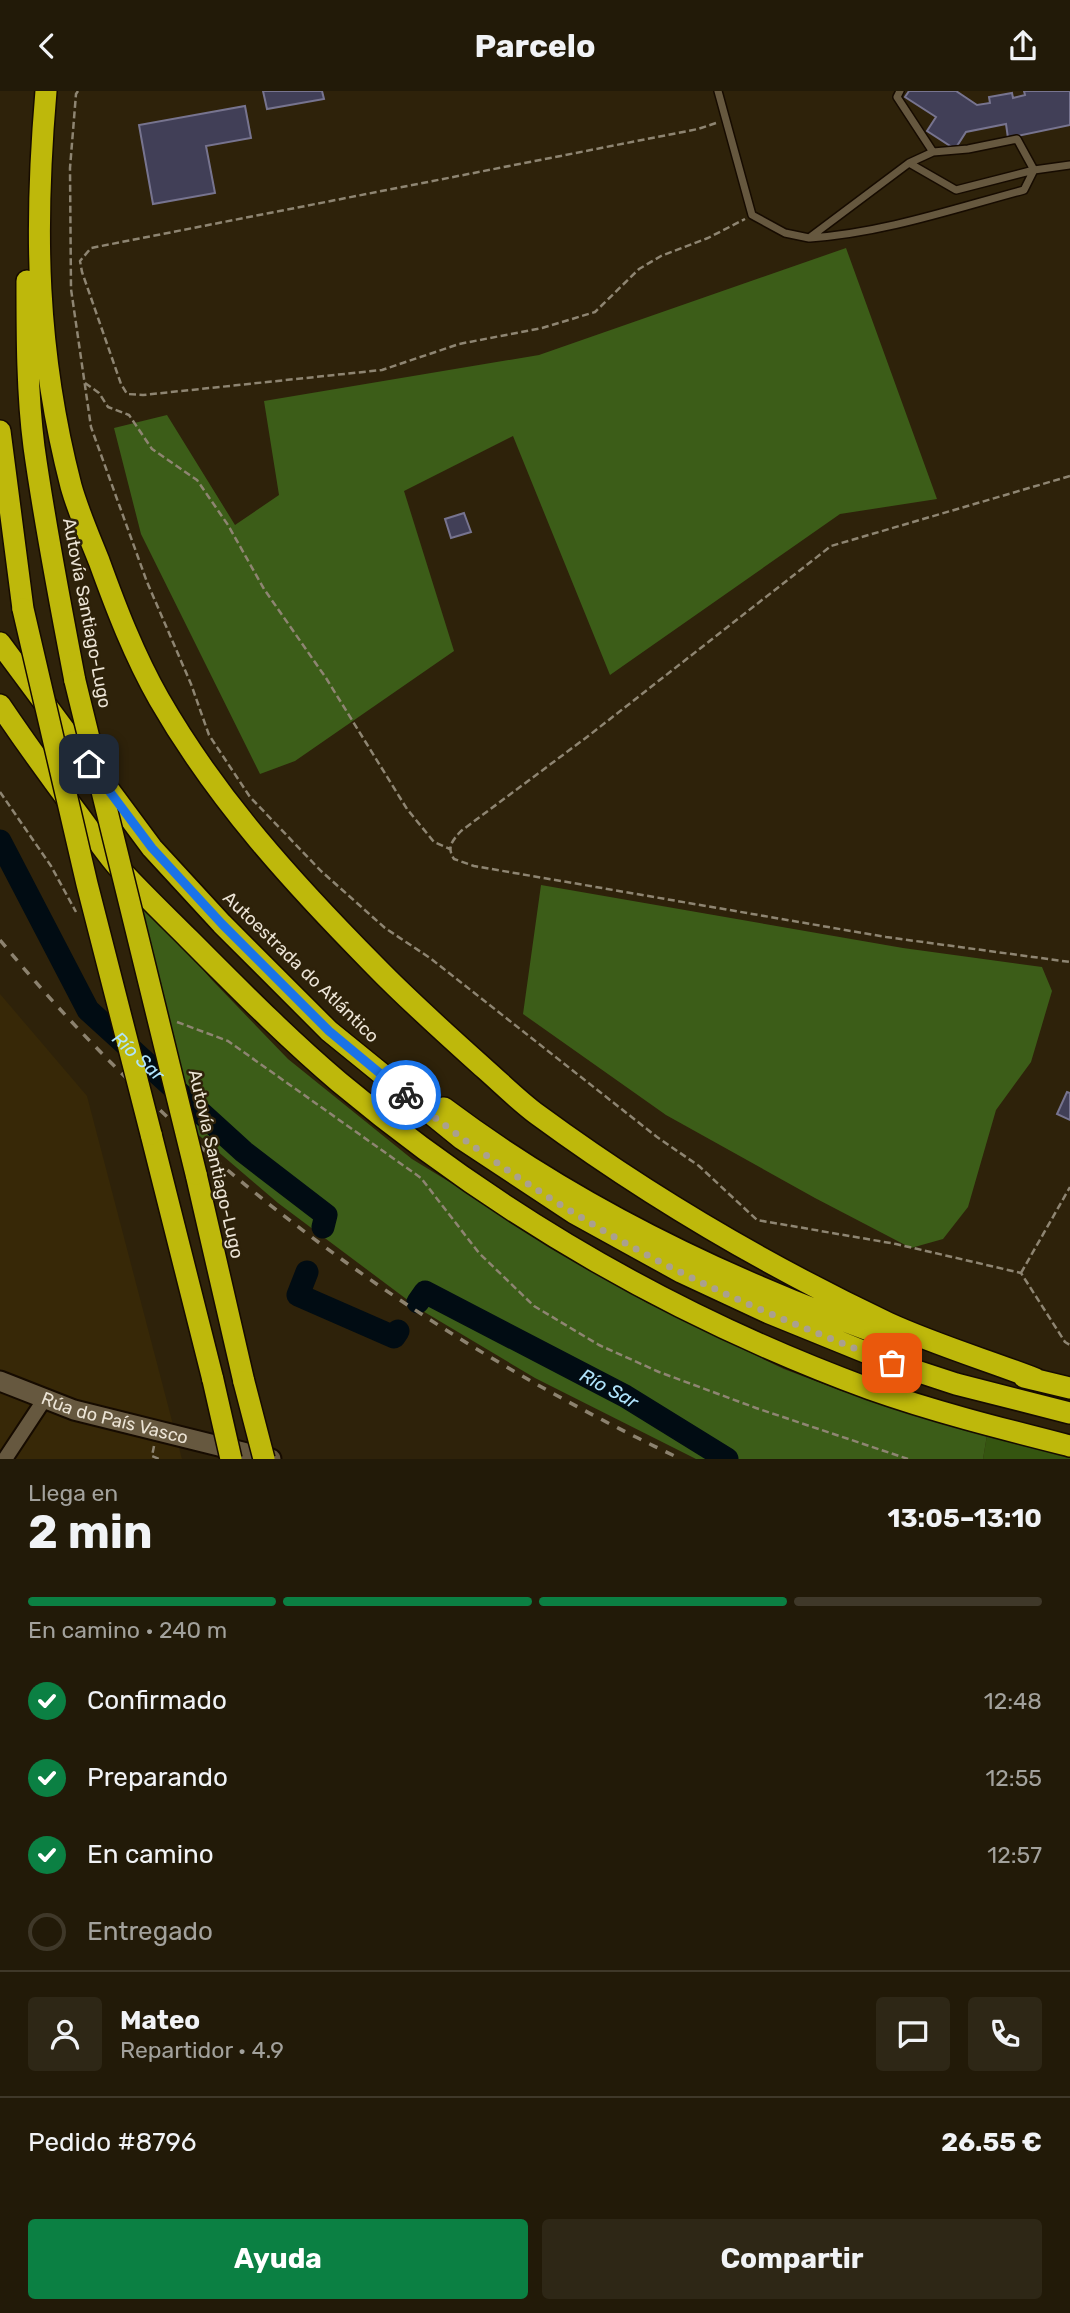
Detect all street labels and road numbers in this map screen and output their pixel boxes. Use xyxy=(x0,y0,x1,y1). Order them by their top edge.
street label: Autovía Santiago-Lugo xyxy=(58,516,116,710)
street label: Autoestrada do Atlántico xyxy=(218,887,384,1047)
street label: Autovía Santiago-Lugo xyxy=(184,1067,248,1261)
street label: Rúa do País Vasco xyxy=(38,1387,190,1449)

